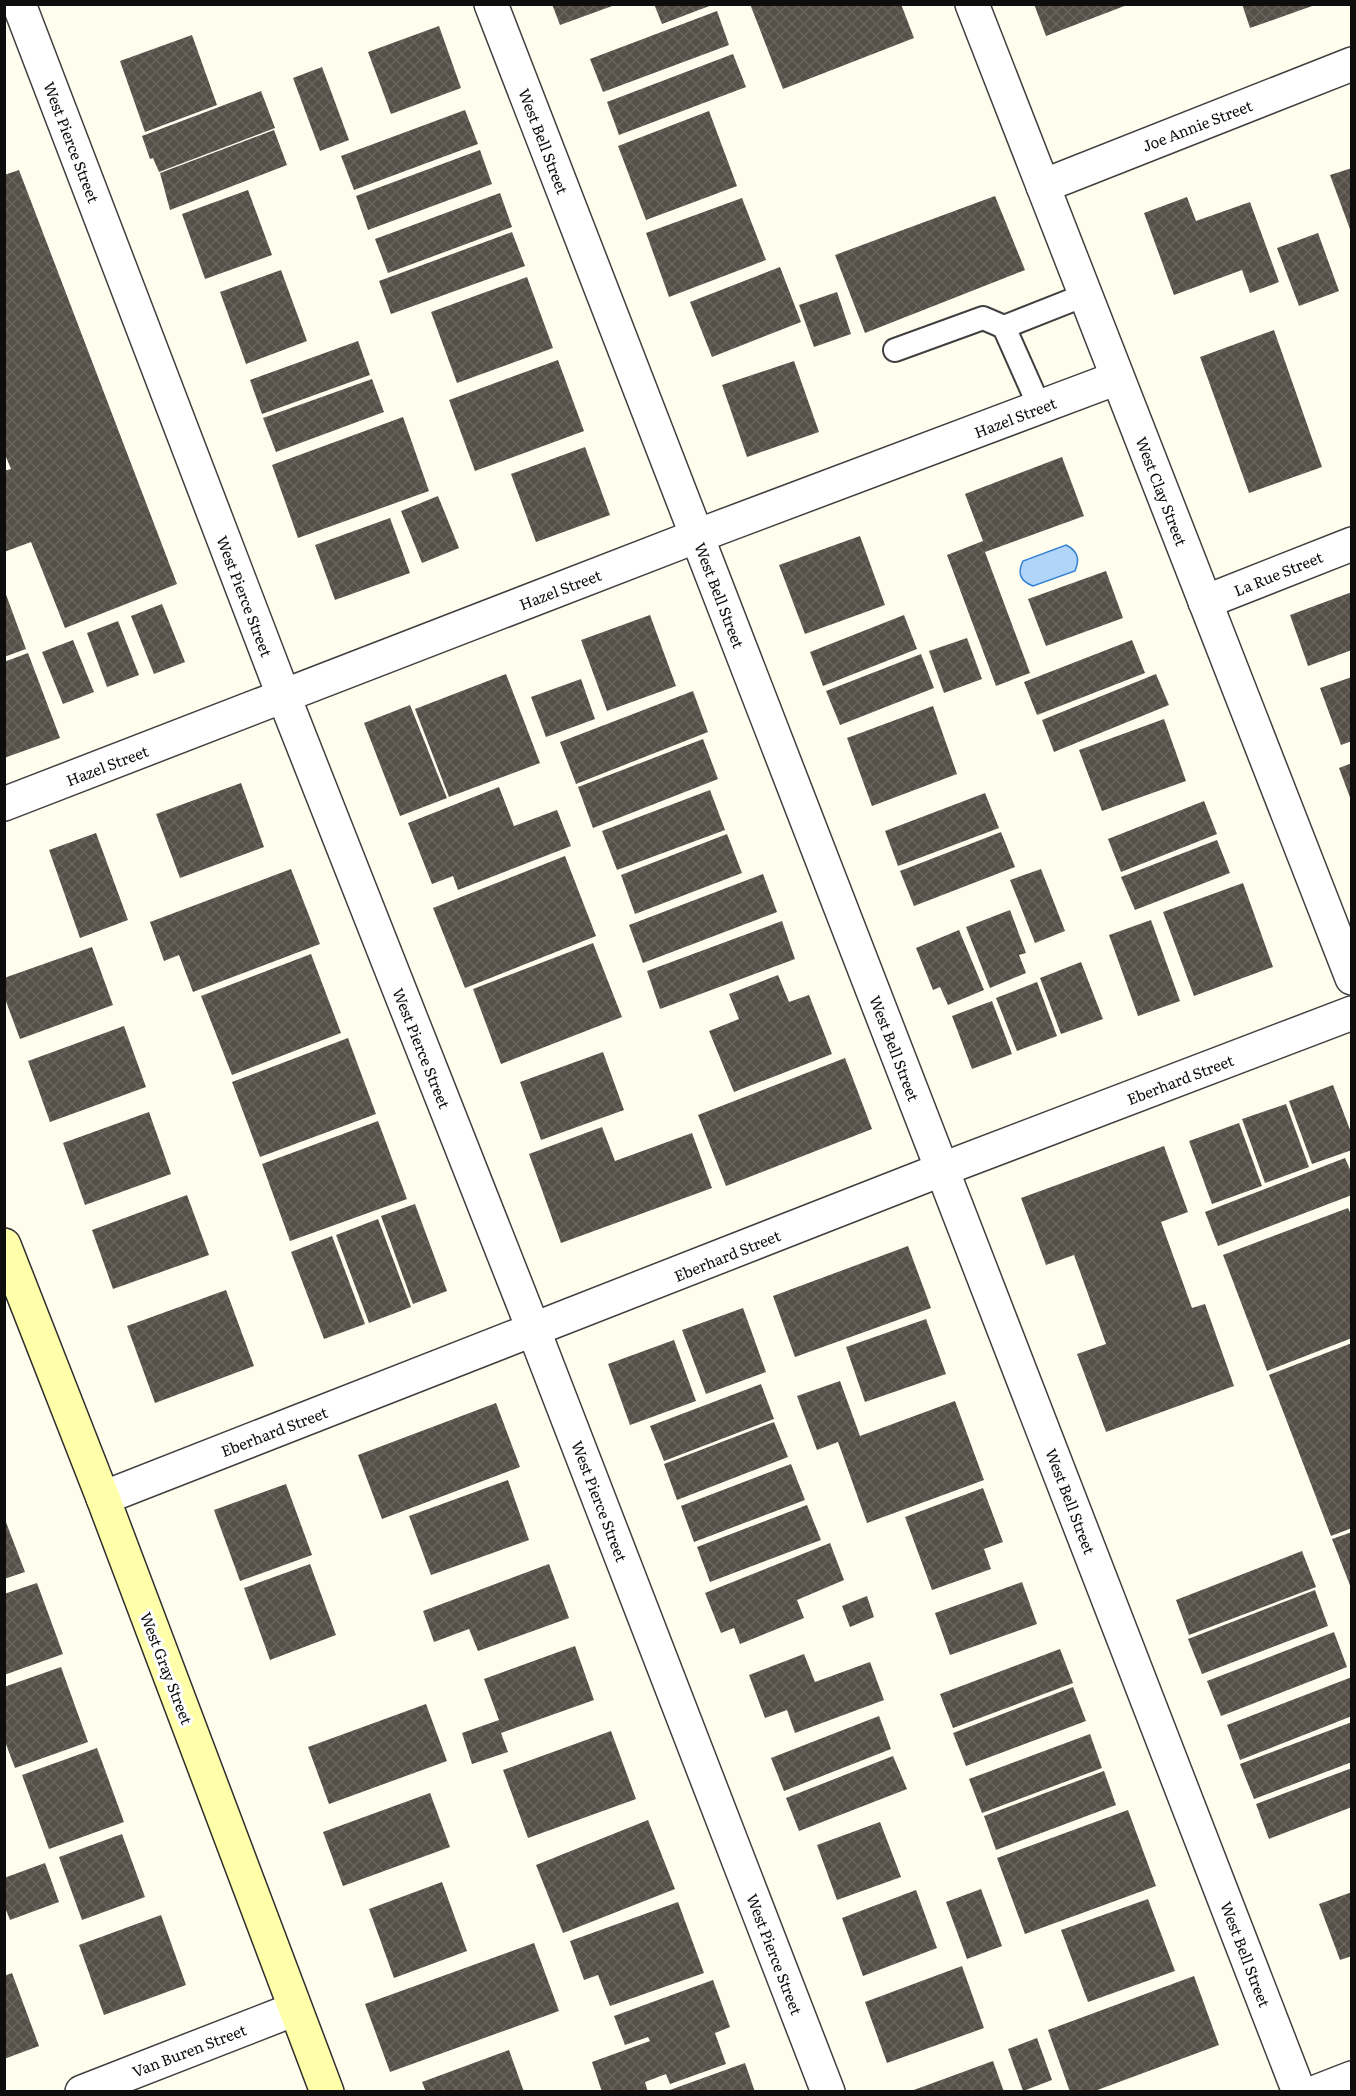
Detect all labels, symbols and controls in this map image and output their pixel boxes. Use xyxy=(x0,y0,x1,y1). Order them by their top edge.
street label: West Pierce Street xyxy=(38,78,106,206)
street label: West Bell Street xyxy=(513,85,575,197)
street label: Joe Annie Street xyxy=(1139,93,1255,157)
street label: Hazel Street xyxy=(971,391,1059,443)
street label: West Clay Street xyxy=(1131,433,1193,549)
street label: West Pierce Street xyxy=(211,532,279,660)
street label: West Bell Street xyxy=(689,539,751,651)
street label: La Rue Street xyxy=(1230,545,1326,601)
street label: Hazel Street xyxy=(516,563,604,615)
street label: Hazel Street xyxy=(63,739,151,791)
street label: West Pierce Street xyxy=(387,984,457,1112)
street label: West Bell Street xyxy=(864,992,926,1104)
street label: Eberhard Street xyxy=(1123,1048,1237,1110)
street label: Eberhard Street xyxy=(670,1223,784,1287)
street label: Eberhard Street xyxy=(217,1400,331,1462)
street label: West Pierce Street xyxy=(566,1437,634,1565)
street label: West Bell Street xyxy=(1040,1445,1102,1557)
street label: West Gray Street xyxy=(135,1609,199,1727)
street label: West Pierce Street xyxy=(741,1890,809,2018)
street label: West Bell Street xyxy=(1215,1898,1277,2010)
street label: Van Buren Street xyxy=(129,2018,249,2082)

